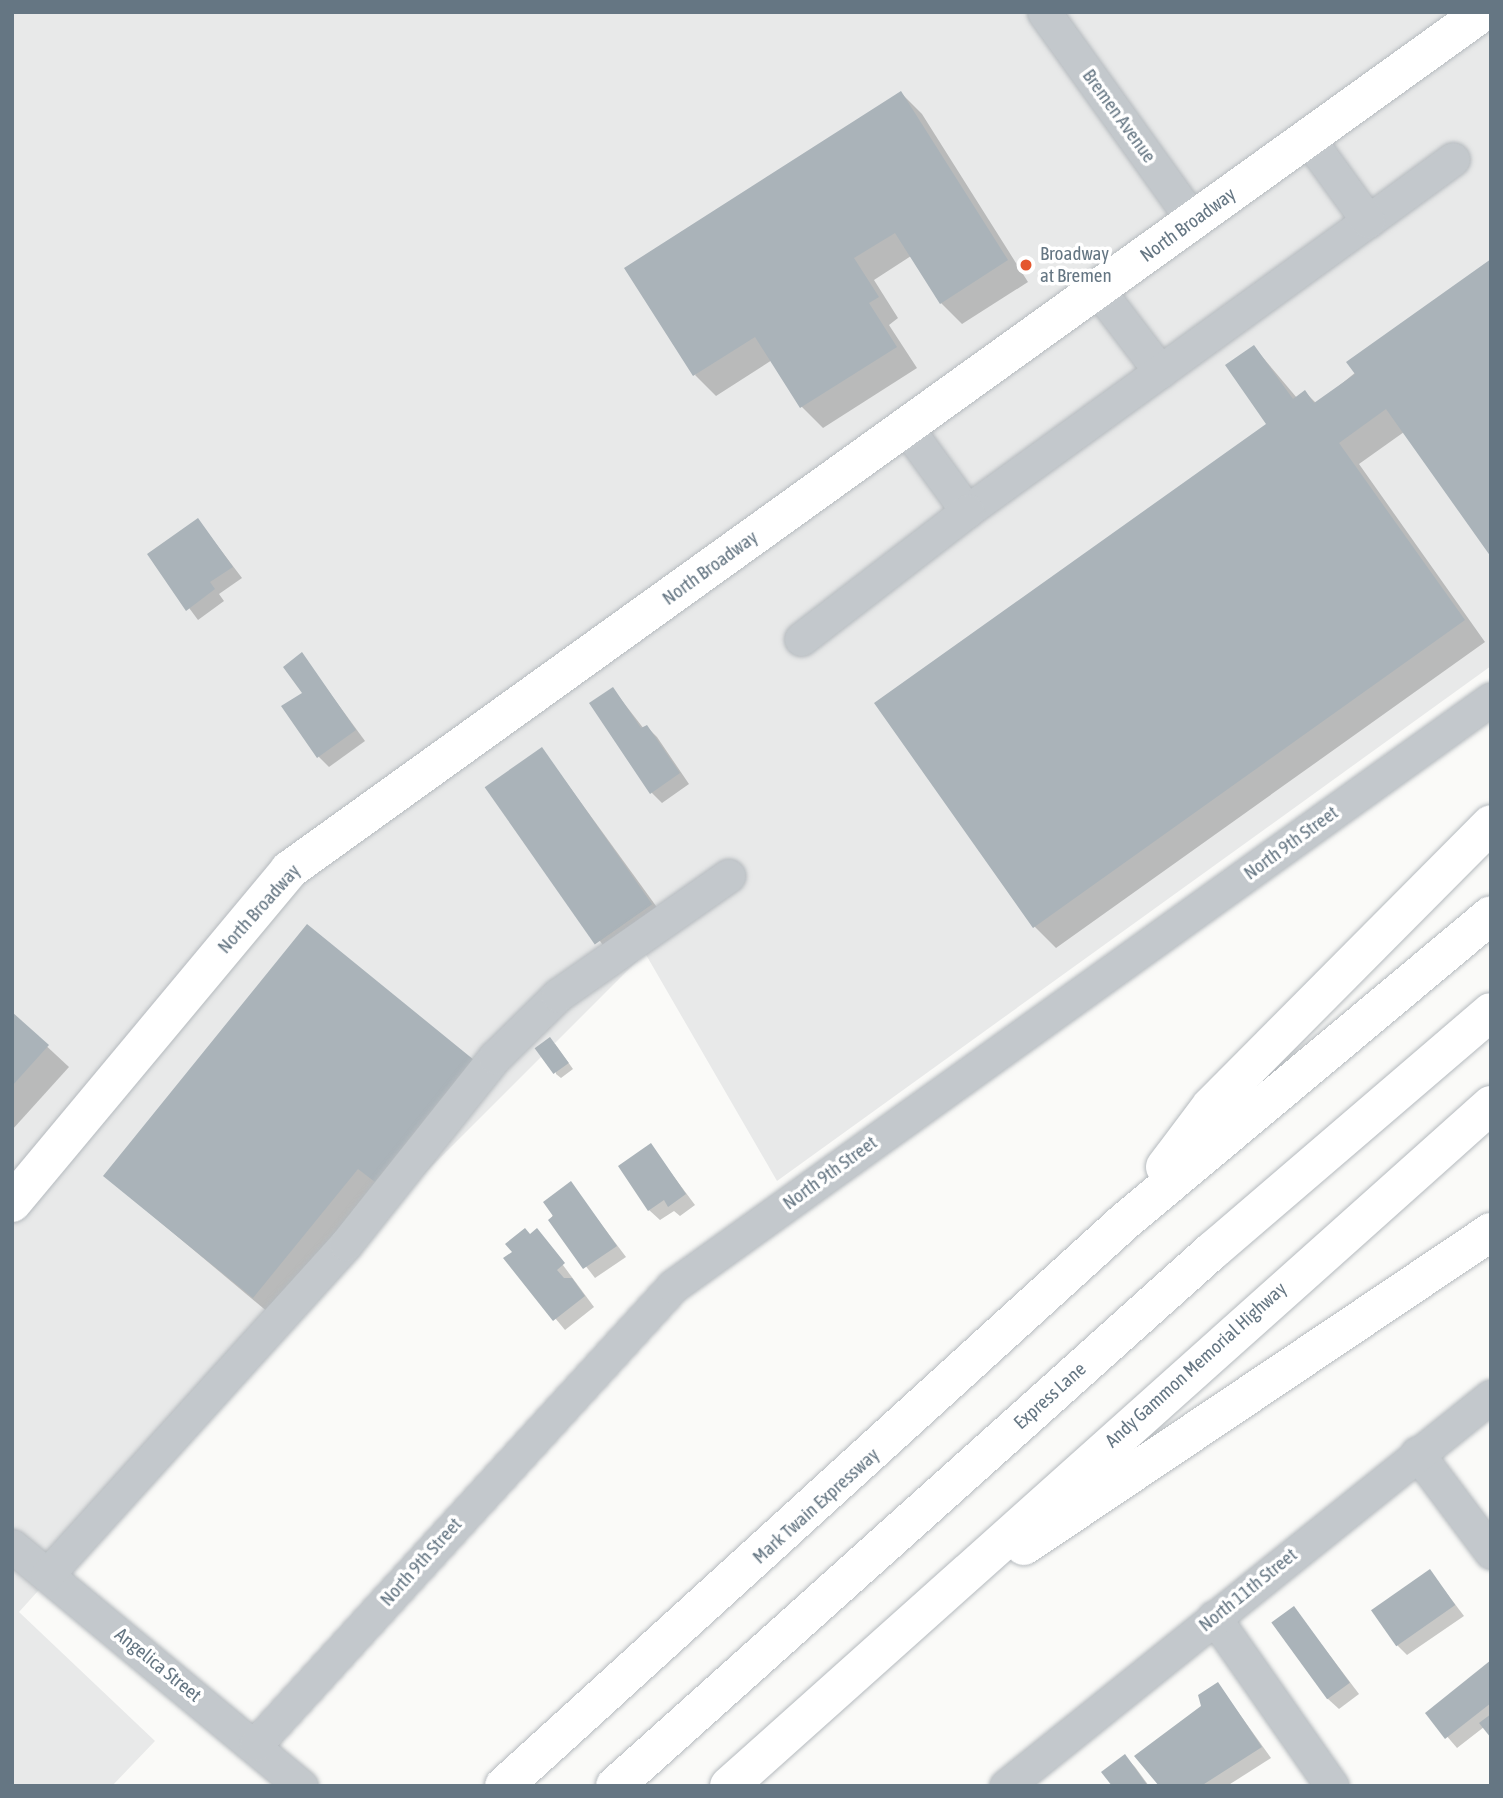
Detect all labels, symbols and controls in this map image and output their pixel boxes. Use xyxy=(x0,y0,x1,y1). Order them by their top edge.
street label: Bremen Avenue xyxy=(1077,65,1161,167)
street label: North Broadway xyxy=(1136,183,1240,267)
place label: Broadway at Bremen xyxy=(1040,243,1112,287)
marker: Broadway at Bremen xyxy=(1018,257,1034,273)
street label: North Broadway xyxy=(658,526,762,610)
street label: North 9th Street xyxy=(1239,801,1343,885)
street label: North Broadway xyxy=(213,860,305,958)
street label: North 9th Street xyxy=(778,1131,882,1215)
street label: Andy Gammon Memorial Highway xyxy=(1101,1278,1291,1452)
street label: Express Lane xyxy=(1009,1358,1091,1434)
street label: Mark Twain Expressway xyxy=(748,1443,884,1569)
street label: North 9th Street xyxy=(375,1513,467,1611)
street label: North 11th Street xyxy=(1194,1543,1302,1637)
street label: Angelica Street xyxy=(110,1623,206,1707)

